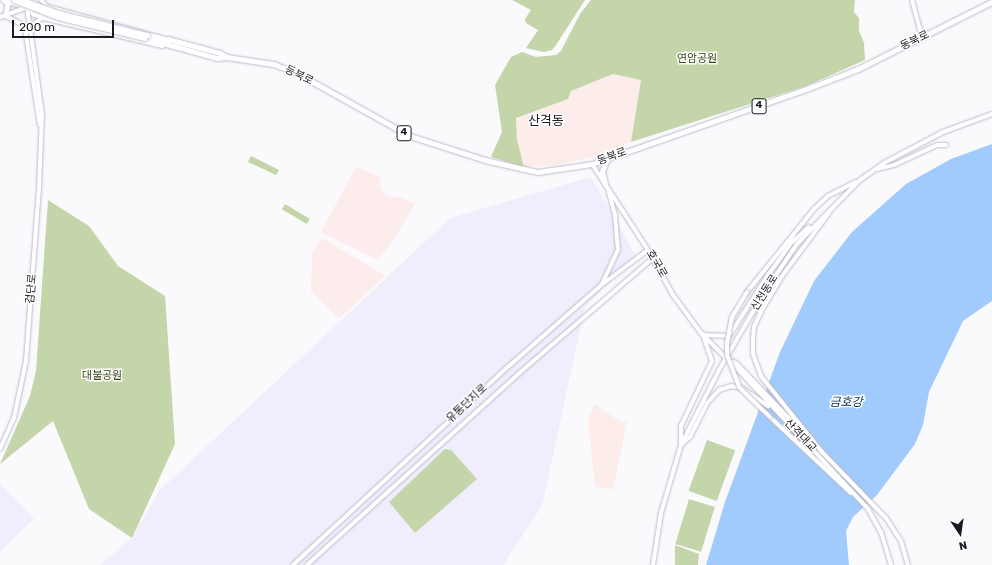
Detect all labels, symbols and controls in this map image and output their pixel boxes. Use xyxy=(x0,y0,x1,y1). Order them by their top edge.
scale bar xyxy=(14,12,116,38)
text: 200 m xyxy=(19,20,55,34)
street label: 동북로 xyxy=(898,28,932,54)
park label: 연암공원 xyxy=(677,52,717,66)
street label: 동북로 xyxy=(282,63,316,89)
road number: 4 xyxy=(751,98,767,114)
district label: 산격동 xyxy=(528,113,564,129)
road number: 4 xyxy=(396,125,412,141)
street label: 동북로 xyxy=(595,146,629,168)
street label: 호국로 xyxy=(643,248,669,280)
street label: 신천동로 xyxy=(749,272,781,314)
street label: 검단로 xyxy=(24,273,40,305)
park label: 대불공원 xyxy=(82,369,122,383)
street label: 유통단지로 xyxy=(444,382,490,426)
water label: 금호강 xyxy=(829,396,863,410)
street label: 산격대교 xyxy=(781,417,819,455)
north arrow xyxy=(940,513,980,553)
text: N xyxy=(957,538,968,552)

